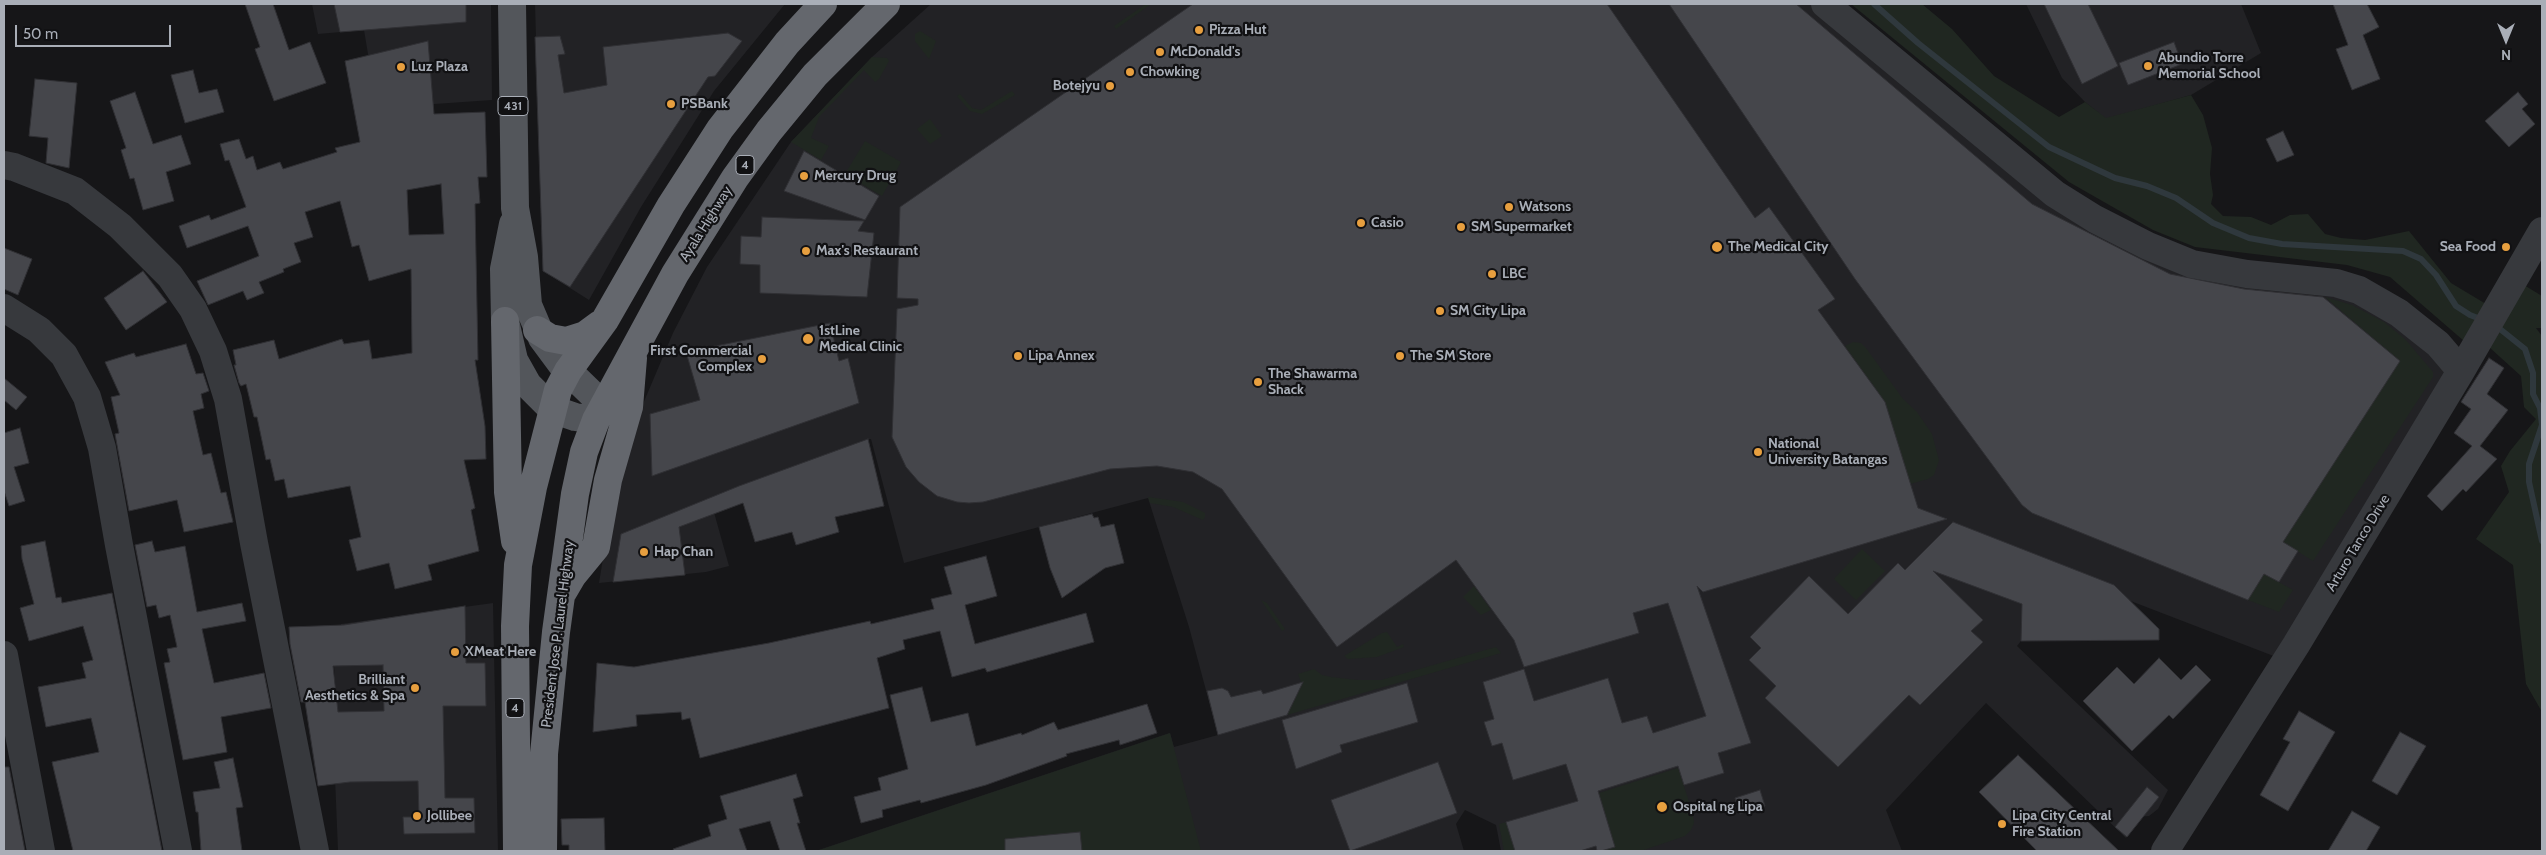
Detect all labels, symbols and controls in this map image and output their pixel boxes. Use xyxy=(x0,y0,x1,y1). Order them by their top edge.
scale bar xyxy=(18,15,174,47)
north arrow xyxy=(2481,15,2531,65)
place label: Pizza Hut xyxy=(1209,22,1267,38)
marker: Pizza Hut xyxy=(1193,24,1205,36)
text: 50 m xyxy=(23,25,58,43)
place label: McDonald's xyxy=(1170,44,1240,60)
marker: McDonald's xyxy=(1154,46,1166,58)
text: N xyxy=(2501,46,2511,64)
place label: Abundio Torre Memorial School xyxy=(2158,50,2260,82)
place label: Luz Plaza xyxy=(411,59,468,75)
marker: Abundio Torre Memorial School xyxy=(2142,60,2154,72)
marker: Luz Plaza xyxy=(395,61,407,73)
place label: Chowking xyxy=(1140,64,1199,80)
marker: Chowking xyxy=(1124,66,1136,78)
place label: Botejyu xyxy=(1053,78,1100,94)
marker: Botejyu xyxy=(1104,80,1116,92)
road number: 431 xyxy=(498,96,528,115)
place label: PSBank xyxy=(681,96,728,112)
marker: PSBank xyxy=(665,98,677,110)
road number: 4 xyxy=(736,156,754,174)
place label: Mercury Drug xyxy=(814,168,896,184)
marker: Mercury Drug xyxy=(798,170,810,182)
street label: Ayala Highway xyxy=(676,183,736,265)
place label: Watsons xyxy=(1519,199,1571,215)
marker: Watsons xyxy=(1503,201,1515,213)
place label: Casio xyxy=(1371,215,1404,231)
marker: Casio xyxy=(1355,217,1367,229)
place label: SM Supermarket xyxy=(1471,219,1572,235)
marker: SM Supermarket xyxy=(1455,221,1467,233)
place label: The Medical City xyxy=(1728,239,1829,255)
place label: Sea Food xyxy=(2440,239,2496,255)
marker: The Medical City xyxy=(1710,240,1724,254)
marker: Sea Food xyxy=(2500,241,2512,253)
place label: Max's Restaurant xyxy=(816,243,918,259)
marker: Max's Restaurant xyxy=(800,245,812,257)
place label: LBC xyxy=(1502,266,1526,282)
marker: LBC xyxy=(1486,268,1498,280)
place label: SM City Lipa xyxy=(1450,303,1526,319)
marker: SM City Lipa xyxy=(1434,305,1446,317)
place label: 1stLine Medical Clinic xyxy=(819,323,902,356)
marker: 1stLine Medical Clinic xyxy=(801,332,815,346)
place label: First Commercial Complex xyxy=(650,343,752,376)
place label: Lipa Annex xyxy=(1028,348,1095,364)
place label: The SM Store xyxy=(1410,348,1491,364)
marker: Lipa Annex xyxy=(1012,350,1024,362)
marker: The SM Store xyxy=(1394,350,1406,362)
marker: First Commercial Complex xyxy=(756,353,768,365)
place label: The Shawarma Shack xyxy=(1268,366,1357,398)
marker: The Shawarma Shack xyxy=(1252,376,1264,388)
place label: National University Batangas xyxy=(1768,436,1887,468)
marker: National University Batangas xyxy=(1752,446,1764,458)
street label: Arturo Tanco Drive xyxy=(2323,492,2393,594)
street label: President Jose P. Laurel Highway xyxy=(538,539,578,729)
place label: Hap Chan xyxy=(654,544,713,560)
marker: Hap Chan xyxy=(638,546,650,558)
place label: XMeat Here xyxy=(465,644,536,660)
marker: XMeat Here xyxy=(449,646,461,658)
place label: Brilliant Aesthetics & Spa xyxy=(305,672,405,704)
marker: Brilliant Aesthetics & Spa xyxy=(409,682,421,694)
road number: 4 xyxy=(506,698,524,718)
place label: Ospital ng Lipa xyxy=(1673,799,1763,815)
marker: Ospital ng Lipa xyxy=(1655,800,1669,814)
place label: Jollibee xyxy=(427,808,472,824)
place label: Lipa City Central Fire Station xyxy=(2012,808,2111,840)
marker: Jollibee xyxy=(411,810,423,822)
marker: Lipa City Central Fire Station xyxy=(1996,818,2008,830)

